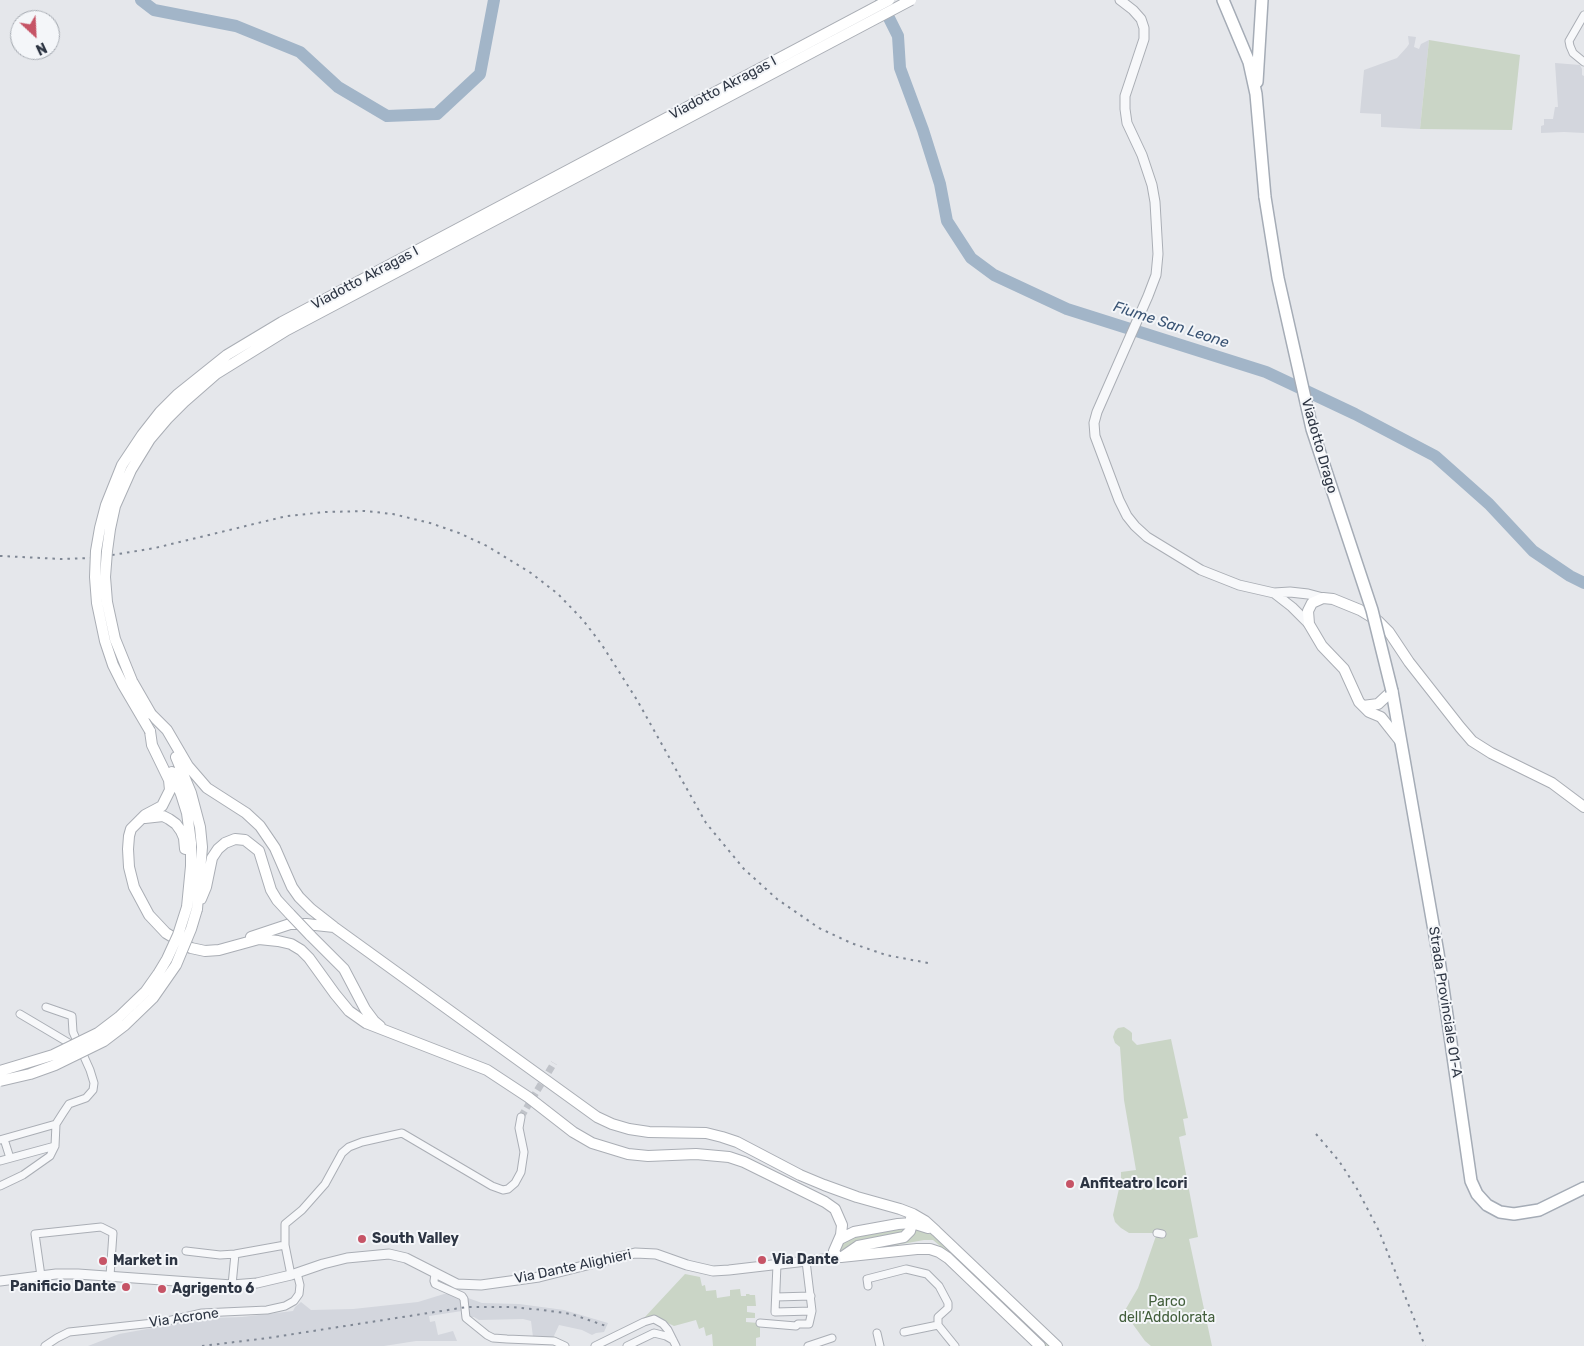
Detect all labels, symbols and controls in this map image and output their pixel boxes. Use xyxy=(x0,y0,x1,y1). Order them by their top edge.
north arrow xyxy=(10,10,60,60)
text: N xyxy=(33,38,49,58)
street label: Viadotto Akragas I xyxy=(667,53,779,123)
street label: Viadotto Akragas I xyxy=(309,243,421,313)
water label: Fiume San Leone xyxy=(1111,298,1231,352)
street label: Viadotto Drago xyxy=(1297,397,1341,495)
street label: Strada Provinciale 01-A xyxy=(1425,925,1465,1079)
place label: Anfiteatro Icori xyxy=(1080,1176,1188,1192)
marker: Anfiteatro Icori xyxy=(1064,1178,1076,1190)
place label: South Valley xyxy=(372,1231,459,1247)
marker: South Valley xyxy=(356,1233,368,1245)
street label: Via Dante Alighieri xyxy=(513,1246,633,1288)
place label: Via Dante xyxy=(772,1252,839,1268)
place label: Market in xyxy=(113,1253,178,1269)
marker: Via Dante xyxy=(756,1254,768,1266)
marker: Market in xyxy=(97,1255,109,1267)
place label: Panificio Dante xyxy=(10,1279,116,1295)
marker: Panificio Dante xyxy=(120,1281,132,1293)
place label: Agrigento 6 xyxy=(172,1281,254,1297)
marker: Agrigento 6 xyxy=(156,1283,168,1295)
park label: Parco dell’Addolorata xyxy=(1119,1294,1215,1326)
street label: Via Acrone xyxy=(148,1305,220,1331)

